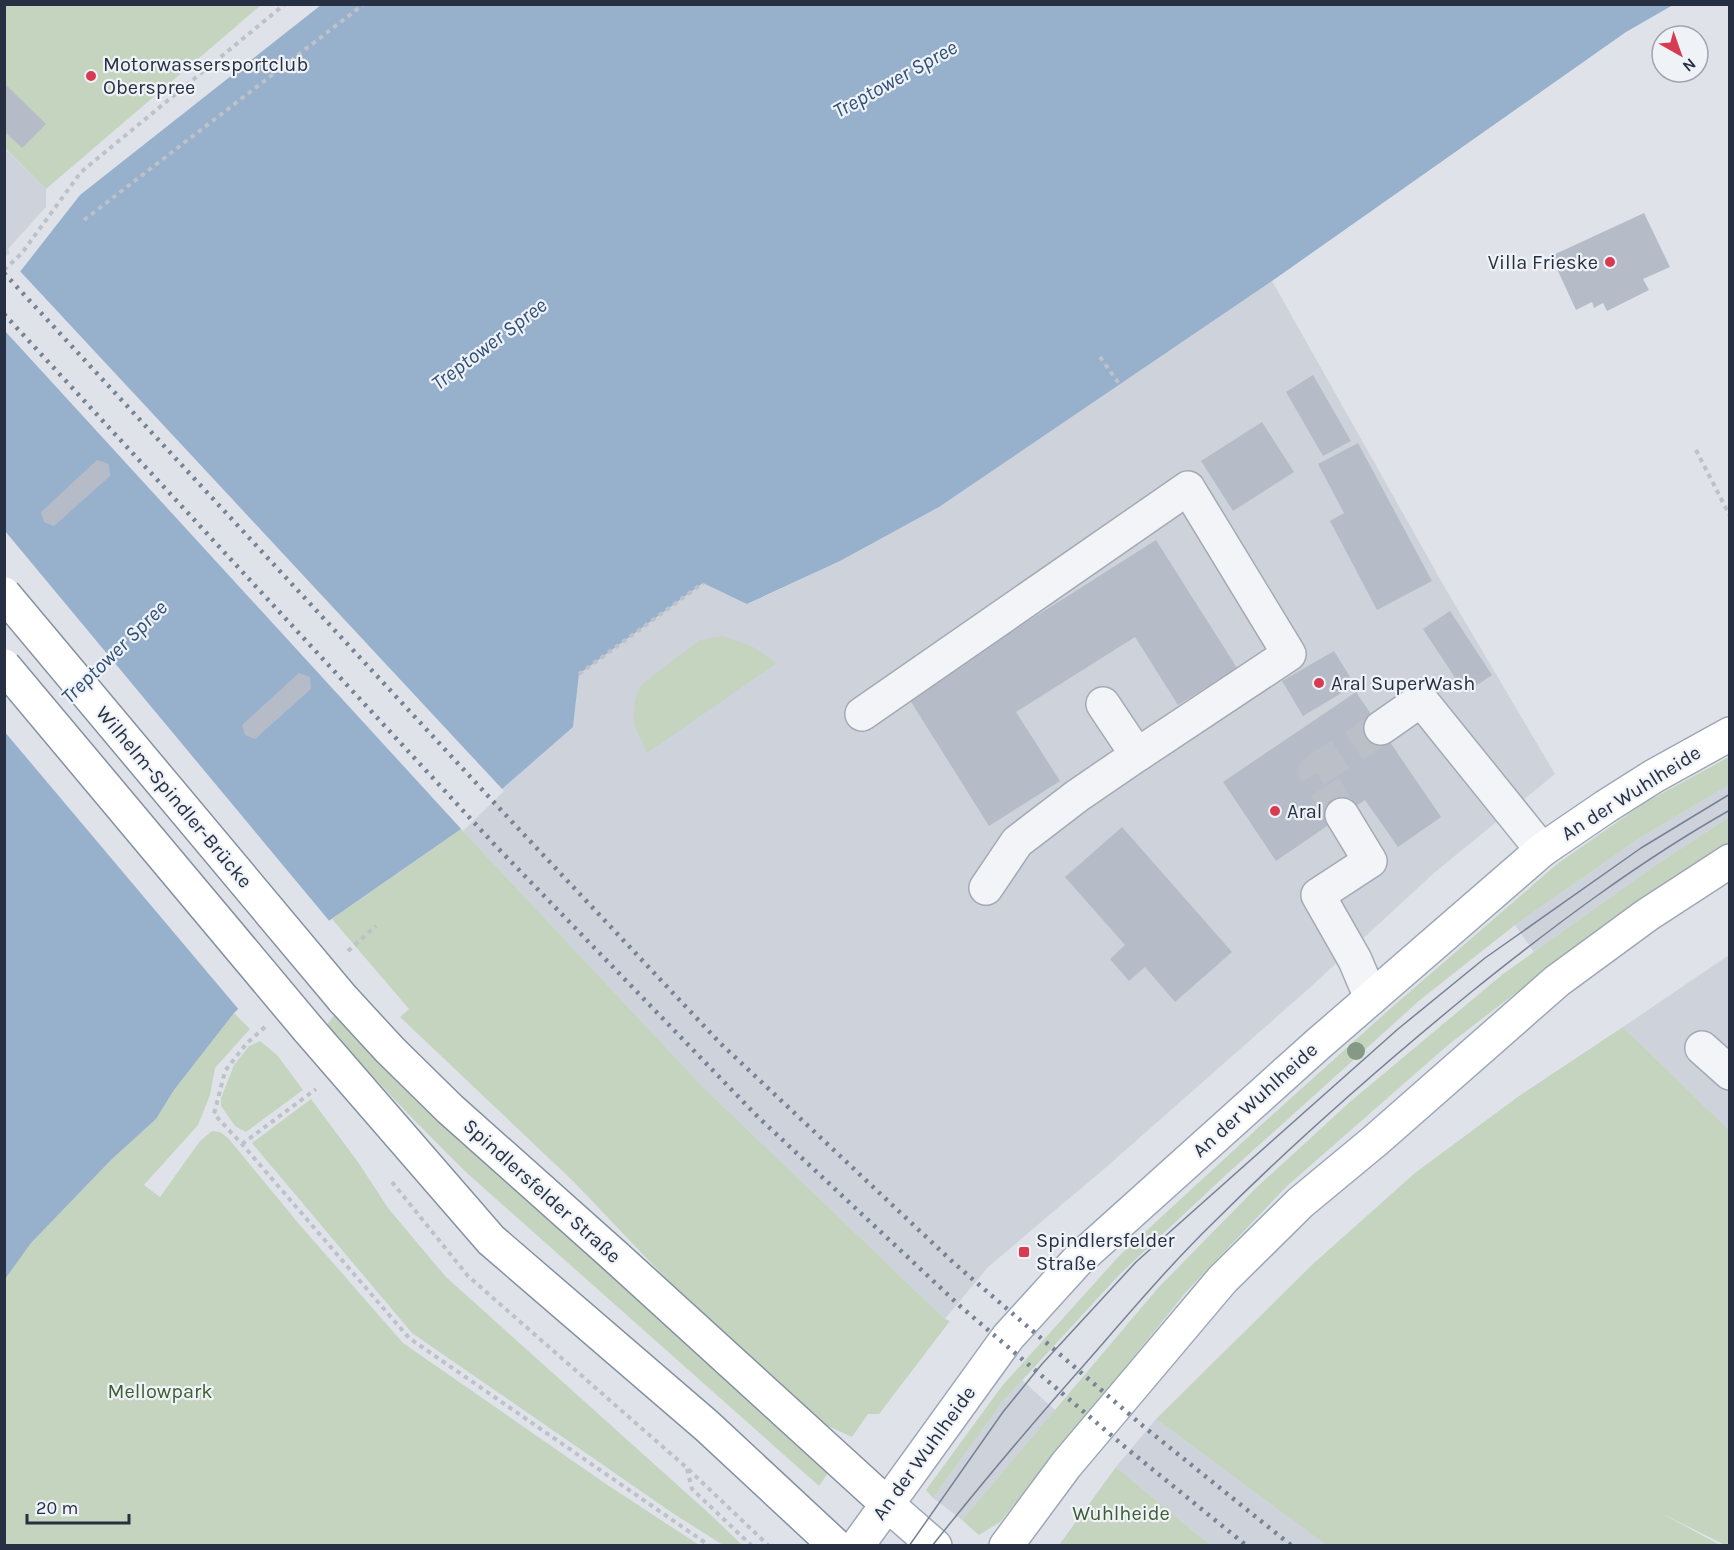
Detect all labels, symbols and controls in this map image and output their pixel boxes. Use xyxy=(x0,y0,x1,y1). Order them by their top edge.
north arrow xyxy=(1650,24,1710,84)
water label: Treptower Spree xyxy=(829,35,961,123)
place label: Motorwassersportclub Oberspree xyxy=(103,53,308,99)
text: N xyxy=(1679,54,1700,76)
marker: Motorwassersportclub Oberspree xyxy=(84,69,98,83)
place label: Villa Frieske xyxy=(1488,251,1598,274)
marker: Villa Frieske xyxy=(1603,255,1617,269)
water label: Treptower Spree xyxy=(427,293,552,395)
water label: Treptower Spree xyxy=(56,595,172,709)
place label: Aral SuperWash xyxy=(1331,672,1475,695)
marker: Aral SuperWash xyxy=(1312,676,1326,690)
street label: Wilhelm-Spindler-Brücke xyxy=(91,701,257,893)
street label: An der Wuhlheide xyxy=(1557,741,1705,845)
place label: Aral xyxy=(1287,800,1322,823)
marker: Aral xyxy=(1268,804,1282,818)
street label: An der Wuhlheide xyxy=(1188,1038,1322,1162)
street label: Spindlersfelder Straße xyxy=(459,1114,625,1268)
place label: Spindlersfelder Straße xyxy=(1036,1229,1176,1275)
marker: Spindlersfelder Straße xyxy=(1017,1245,1031,1259)
park label: Mellowpark xyxy=(107,1380,213,1403)
street label: An der Wuhlheide xyxy=(868,1382,980,1524)
scale bar xyxy=(27,1487,129,1525)
text: 20 m xyxy=(36,1497,78,1519)
park label: Wuhlheide xyxy=(1072,1502,1170,1525)

